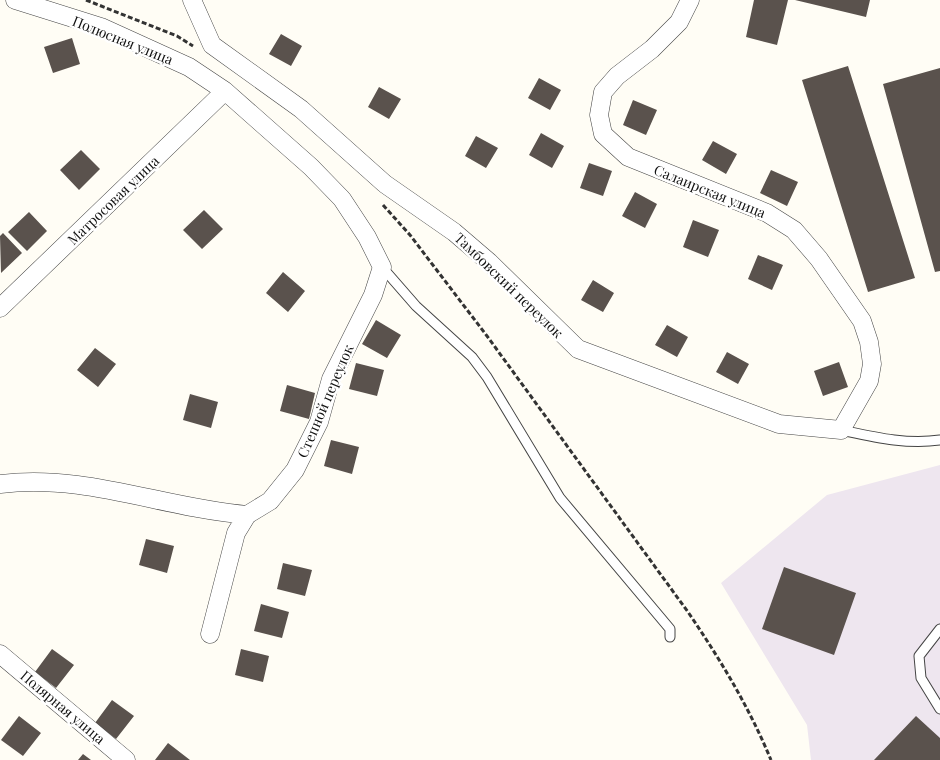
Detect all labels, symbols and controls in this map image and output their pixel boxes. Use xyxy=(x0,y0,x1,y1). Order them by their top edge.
street label: Полюсная улица xyxy=(70,11,176,69)
street label: Матросовая улица xyxy=(63,151,163,249)
street label: Салаирская улица xyxy=(651,160,769,222)
street label: Тамбовский переулок xyxy=(451,228,567,342)
street label: Степной переулок xyxy=(293,341,357,461)
street label: Полярная улица xyxy=(17,666,109,748)

